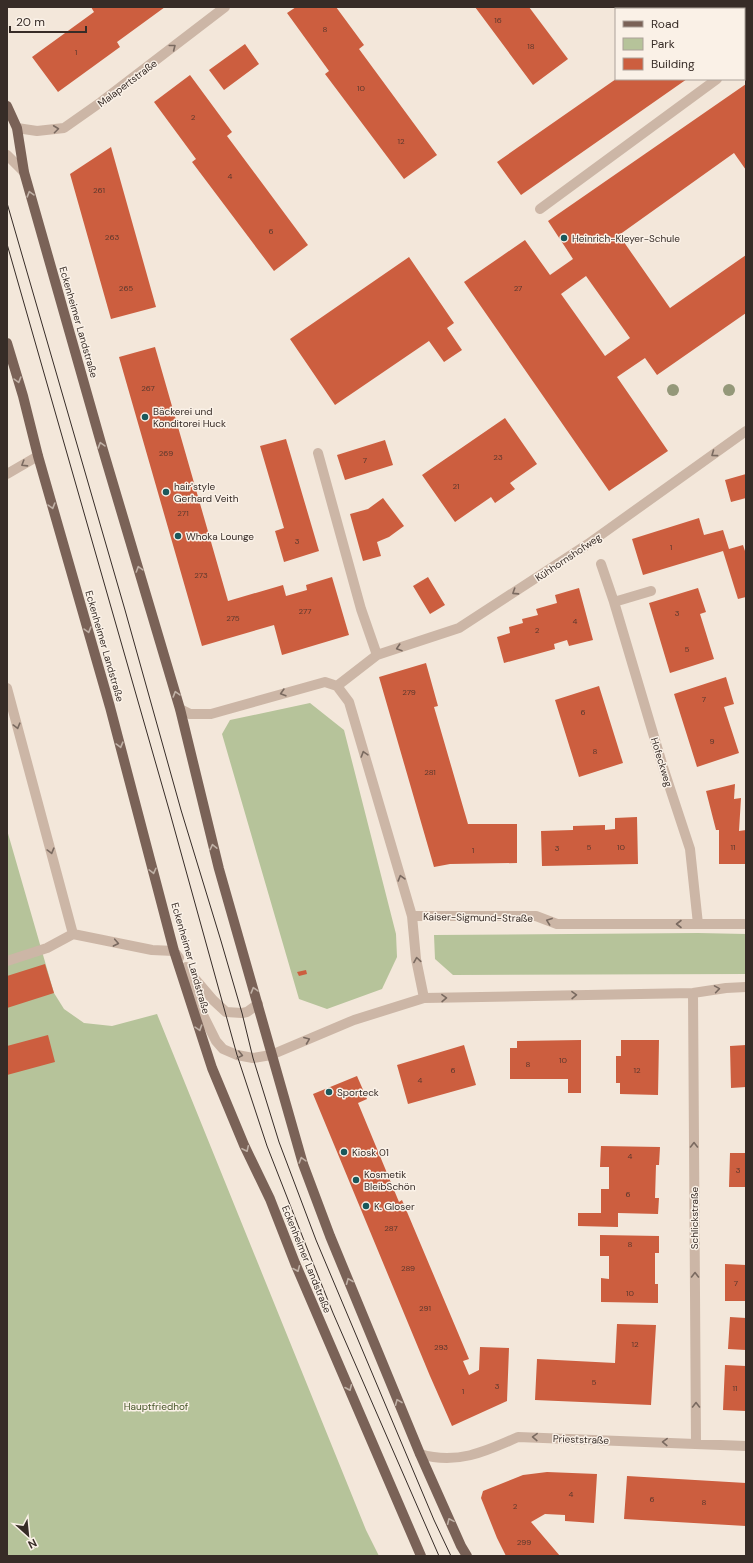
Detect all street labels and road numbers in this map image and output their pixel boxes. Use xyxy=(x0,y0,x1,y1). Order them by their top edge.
street label: Malapertstraße xyxy=(95,57,160,110)
street label: Eckenheimer Landstraße xyxy=(56,265,101,379)
street label: Kühhornshofweg xyxy=(533,530,604,584)
street label: Eckenheimer Landstraße xyxy=(82,589,127,703)
street label: Hofeckweg xyxy=(648,736,675,789)
street label: Eckenheimer Landstraße xyxy=(168,901,213,1015)
street label: Kaiser-Sigmund-Straße xyxy=(423,910,533,925)
street label: Schlickstraße xyxy=(688,1186,701,1249)
street label: Eckenheimer Landstraße xyxy=(279,1203,334,1315)
street label: Prieststraße xyxy=(553,1432,610,1447)

